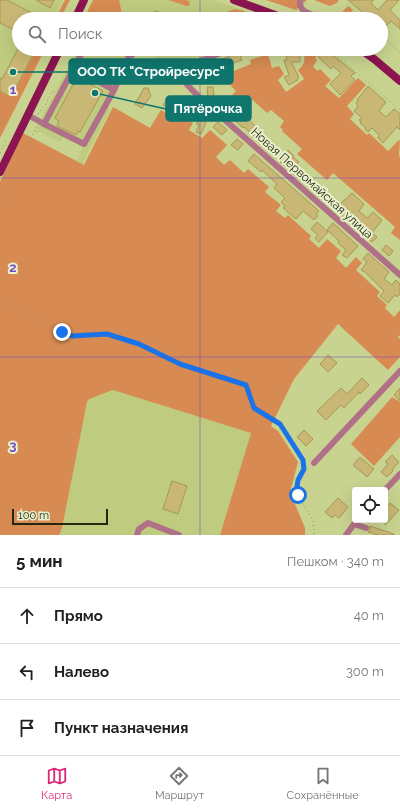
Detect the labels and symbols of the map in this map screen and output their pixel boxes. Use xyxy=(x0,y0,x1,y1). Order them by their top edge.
callout: ООО ТК "Стройресурс" xyxy=(69,59,233,84)
text: ООО ТК "Стройресурс" xyxy=(77,64,225,79)
text: 1 xyxy=(10,82,17,97)
callout: Пятёрочка xyxy=(166,96,251,121)
text: Пятёрочка xyxy=(173,101,243,116)
street label: Новая Первомайская улица xyxy=(248,125,376,241)
text: 2 xyxy=(9,260,17,275)
route end xyxy=(53,323,71,341)
text: 3 xyxy=(9,438,17,453)
route start xyxy=(289,486,307,504)
scale bar xyxy=(12,507,108,526)

